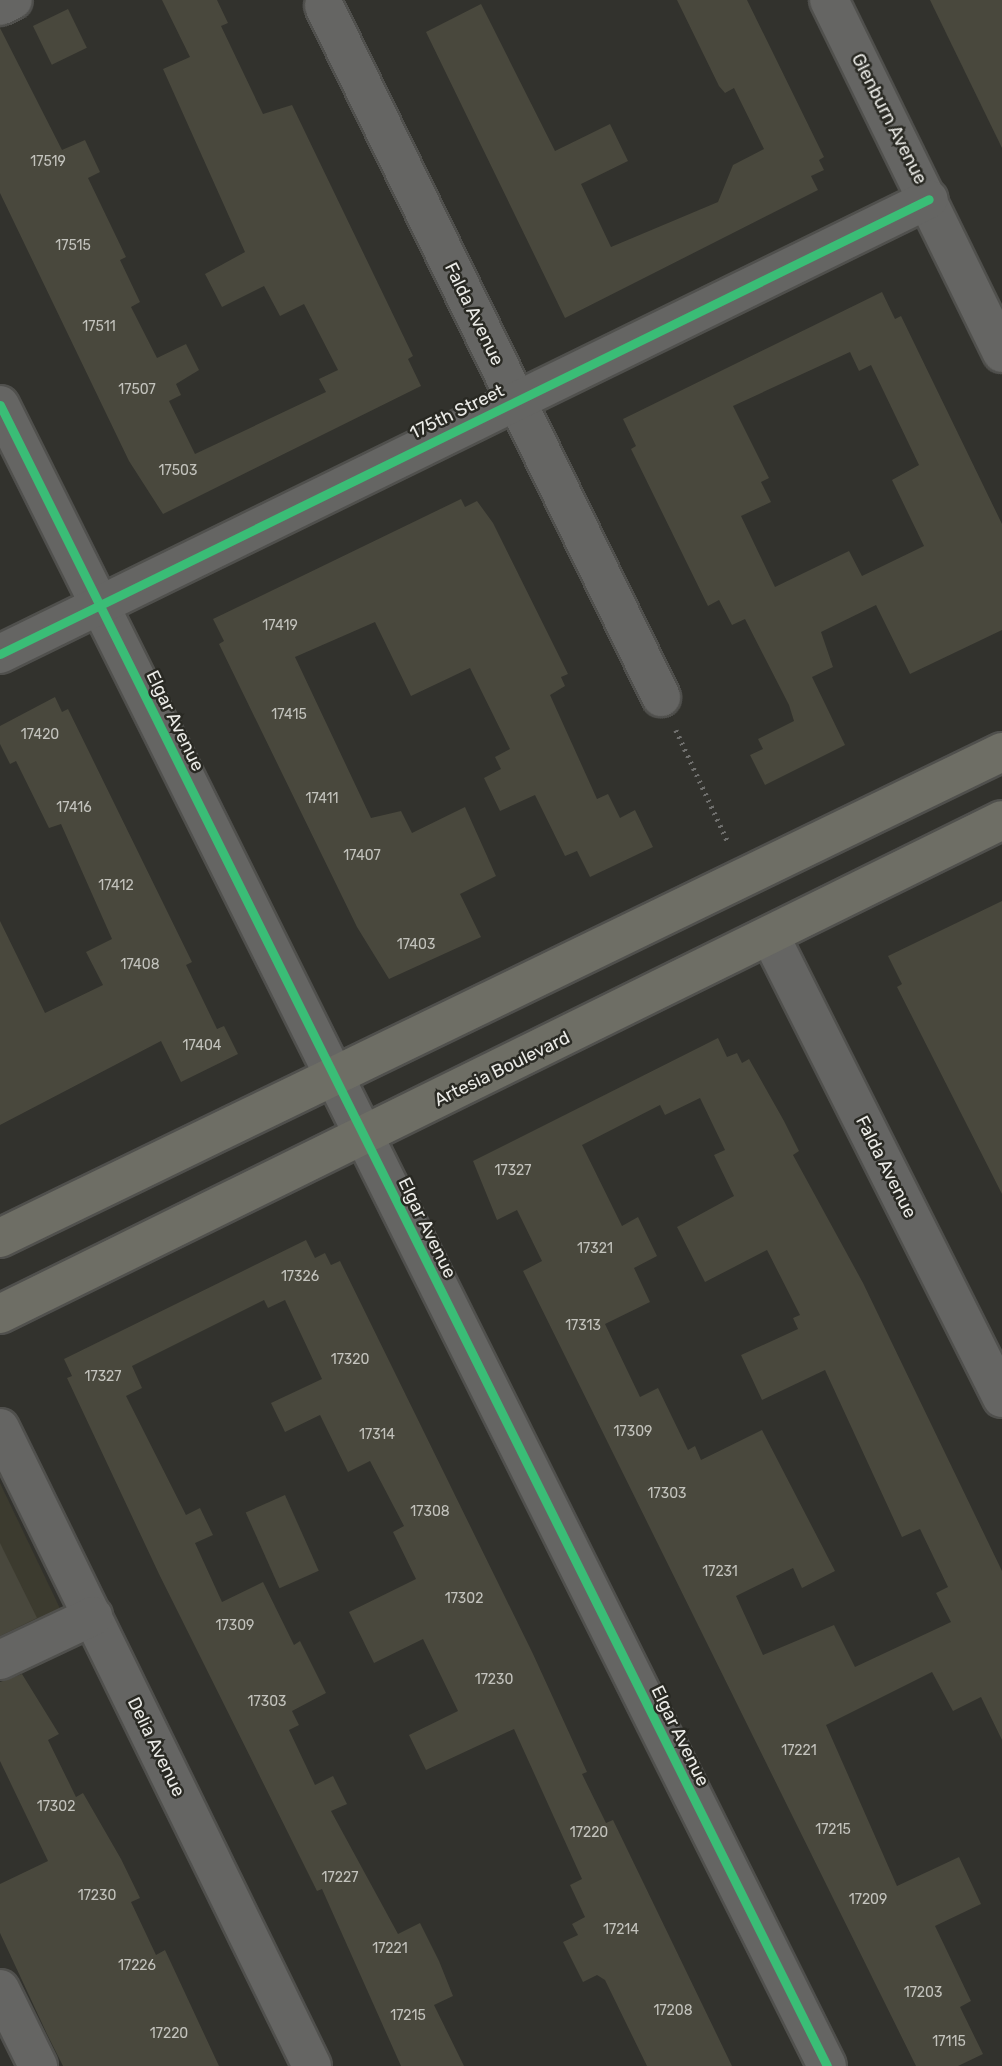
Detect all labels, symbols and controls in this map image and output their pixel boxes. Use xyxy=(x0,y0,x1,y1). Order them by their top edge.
street label: Glenburn Avenue xyxy=(847,50,931,188)
house number: 17519 xyxy=(30,154,66,170)
house number: 17515 xyxy=(55,238,91,254)
street label: Falda Avenue xyxy=(440,259,508,369)
house number: 17511 xyxy=(82,319,116,335)
street label: 175th Street xyxy=(406,380,508,444)
house number: 17507 xyxy=(118,382,156,398)
house number: 17503 xyxy=(159,463,197,479)
house number: 17419 xyxy=(262,618,298,634)
street label: Elgar Avenue xyxy=(141,667,209,775)
house number: 17415 xyxy=(271,707,307,723)
house number: 17420 xyxy=(21,727,59,743)
house number: 17411 xyxy=(305,791,339,807)
house number: 17416 xyxy=(56,800,92,816)
house number: 17407 xyxy=(343,848,381,864)
house number: 17412 xyxy=(98,878,134,894)
house number: 17403 xyxy=(397,937,435,953)
house number: 17408 xyxy=(120,957,160,973)
street label: Artesia Boulevard xyxy=(431,1027,573,1111)
house number: 17404 xyxy=(183,1038,221,1054)
street label: Falda Avenue xyxy=(851,1112,921,1222)
house number: 17327 xyxy=(495,1163,531,1179)
street label: Elgar Avenue xyxy=(393,1174,461,1282)
house number: 17321 xyxy=(577,1241,613,1257)
house number: 17326 xyxy=(281,1269,319,1285)
house number: 17313 xyxy=(565,1318,601,1334)
house number: 17320 xyxy=(331,1352,369,1368)
house number: 17327 xyxy=(85,1369,121,1385)
house number: 17309 xyxy=(614,1424,652,1440)
house number: 17314 xyxy=(359,1427,395,1443)
house number: 17303 xyxy=(648,1486,686,1502)
house number: 17308 xyxy=(410,1504,450,1520)
house number: 17231 xyxy=(702,1564,738,1580)
house number: 17302 xyxy=(445,1591,483,1607)
house number: 17309 xyxy=(216,1618,254,1634)
house number: 17230 xyxy=(475,1672,513,1688)
street label: Elgar Avenue xyxy=(646,1682,714,1790)
street label: Delia Avenue xyxy=(122,1693,190,1801)
house number: 17303 xyxy=(248,1694,286,1710)
house number: 17221 xyxy=(781,1743,817,1759)
house number: 17302 xyxy=(37,1799,75,1815)
house number: 17215 xyxy=(815,1822,851,1838)
house number: 17220 xyxy=(570,1825,608,1841)
house number: 17227 xyxy=(322,1870,358,1886)
house number: 17230 xyxy=(78,1888,116,1904)
house number: 17209 xyxy=(849,1892,887,1908)
house number: 17214 xyxy=(603,1922,639,1938)
house number: 17221 xyxy=(372,1941,408,1957)
house number: 17226 xyxy=(118,1958,156,1974)
house number: 17203 xyxy=(904,1985,942,2001)
house number: 17208 xyxy=(653,2003,693,2019)
house number: 17215 xyxy=(390,2008,426,2024)
house number: 17220 xyxy=(150,2026,188,2042)
house number: 17115 xyxy=(932,2034,966,2050)

